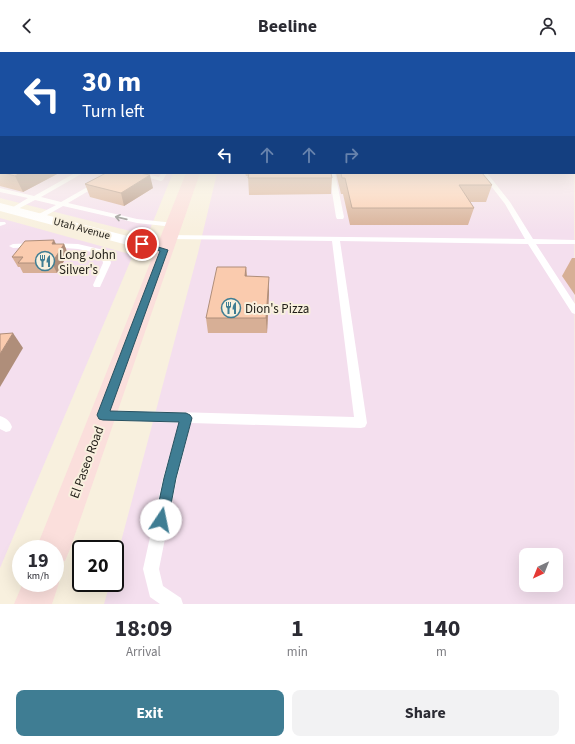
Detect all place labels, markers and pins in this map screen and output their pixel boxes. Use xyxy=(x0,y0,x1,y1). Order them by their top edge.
pin xyxy=(125,227,159,261)
place label: Long John Silver's xyxy=(59,246,116,279)
restaurant icon: Long John Silver's xyxy=(34,250,56,272)
restaurant icon: Dion's Pizza xyxy=(220,297,242,319)
place label: Dion's Pizza xyxy=(245,300,309,318)

